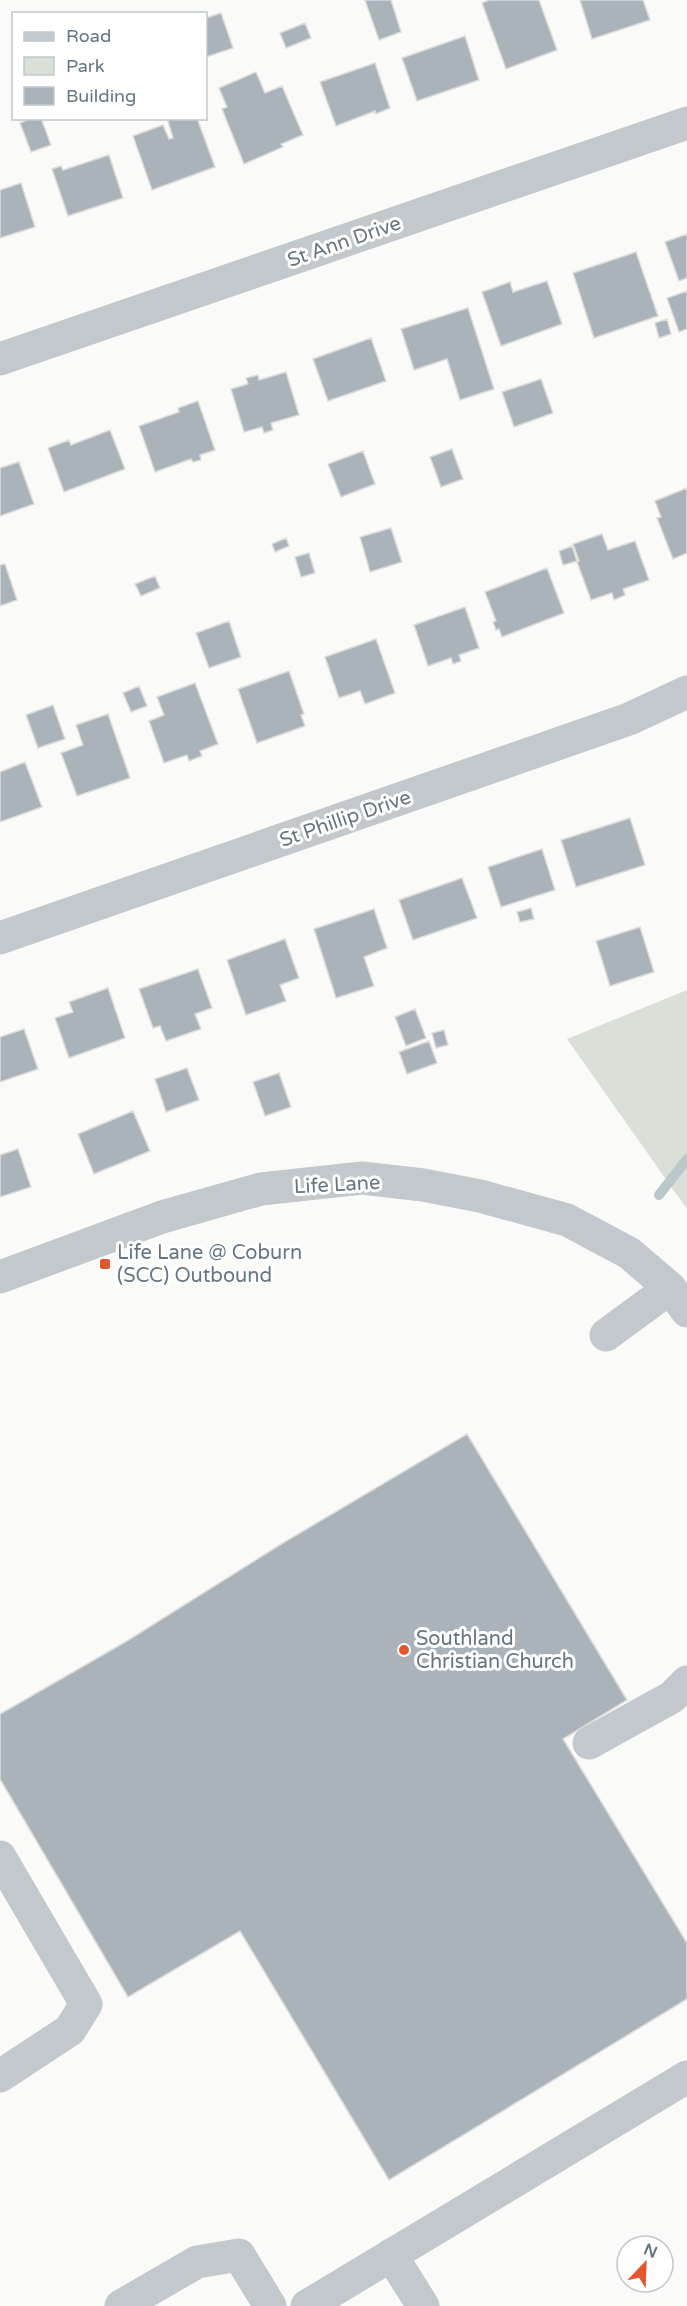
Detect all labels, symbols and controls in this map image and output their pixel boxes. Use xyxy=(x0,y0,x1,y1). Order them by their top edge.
legend xyxy=(12,12,207,120)
text: Road xyxy=(66,25,111,47)
text: Park xyxy=(66,55,105,77)
text: Building xyxy=(66,85,136,107)
street label: St Ann Drive xyxy=(284,211,404,273)
street label: St Phillip Drive xyxy=(277,785,414,853)
street label: Life Lane xyxy=(293,1171,381,1199)
place label: Life Lane @ Coburn (SCC) Outbound xyxy=(117,1241,302,1288)
marker: Life Lane @ Coburn (SCC) Outbound xyxy=(98,1257,112,1271)
place label: Southland Christian Church xyxy=(416,1627,574,1674)
marker: Southland Christian Church xyxy=(397,1643,411,1657)
north arrow xyxy=(615,2234,675,2294)
text: N xyxy=(641,2239,660,2263)

